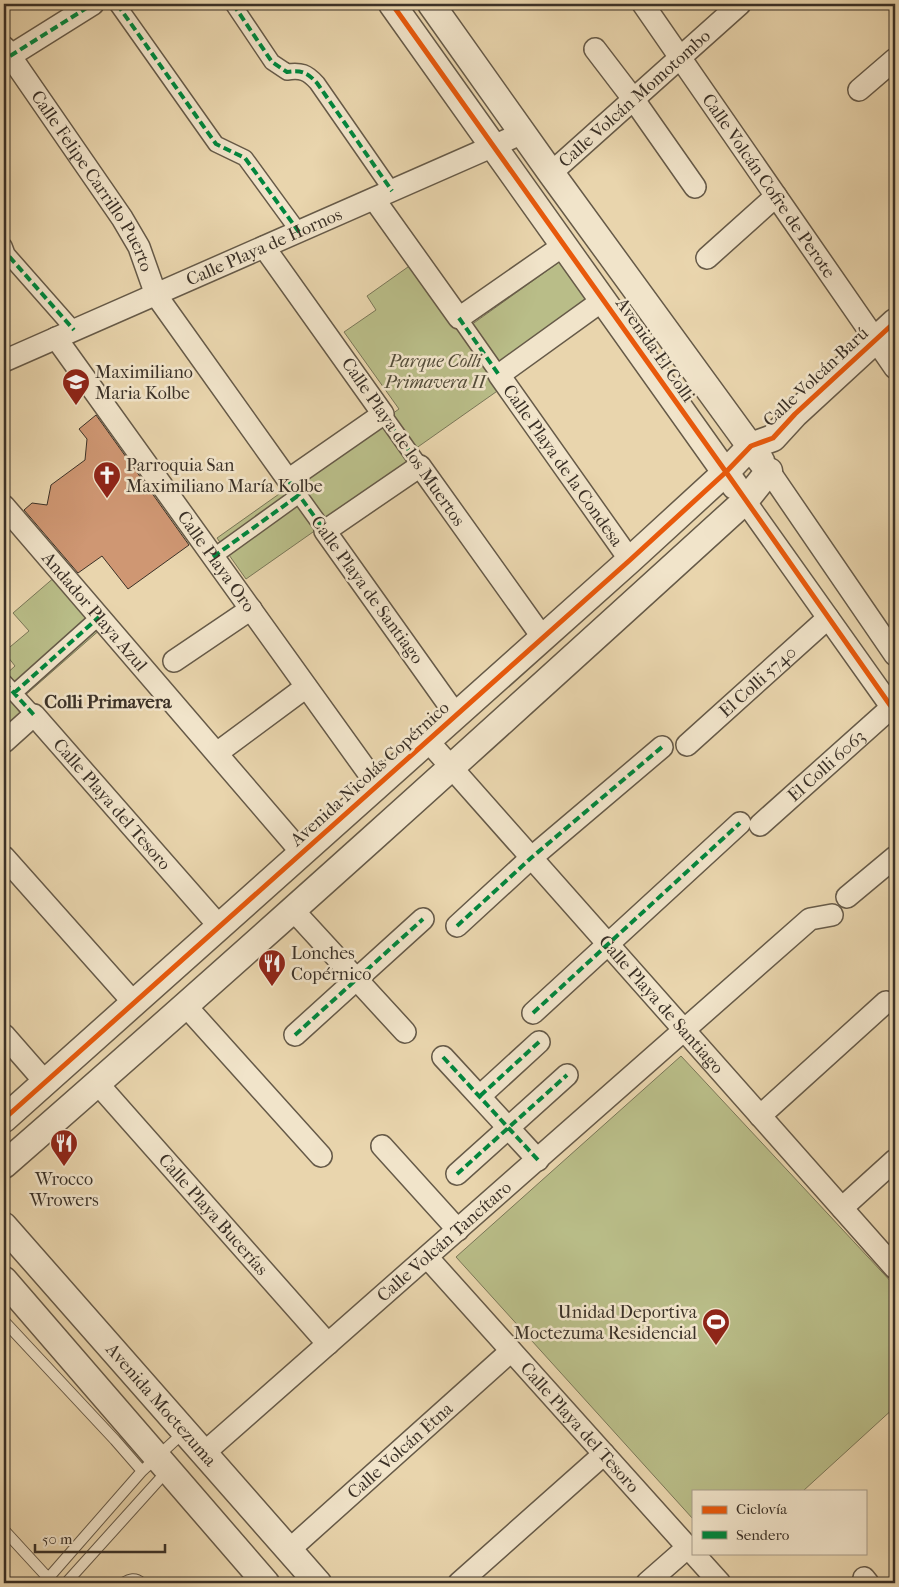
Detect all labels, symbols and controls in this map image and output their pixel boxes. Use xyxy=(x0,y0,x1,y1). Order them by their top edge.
street label: Calle Volcán Momotombo xyxy=(554,25,715,172)
street label: Calle Felipe Carrillo Puerto xyxy=(27,87,157,274)
street label: Calle Volcán Cofre de Perote xyxy=(698,90,840,282)
street label: Calle Playa de Hornos xyxy=(183,203,345,290)
street label: Avenida El Colli xyxy=(611,293,699,407)
street label: Calle Volcán Barú xyxy=(759,323,873,431)
park label: Parque Colli Primavera II xyxy=(383,351,487,393)
street label: Calle Playa de los Muertos xyxy=(337,354,469,531)
place label: Maximiliano Maria Kolbe xyxy=(95,362,193,404)
school or university icon: Maximiliano Maria Kolbe xyxy=(61,367,91,406)
street label: Calle Playa de la Condesa xyxy=(499,380,628,551)
place label: Parroquia San Maximiliano María Kolbe xyxy=(126,455,323,497)
church icon: Parroquia San Maximiliano María Kolbe xyxy=(92,460,122,499)
street label: Calle Playa Oro xyxy=(173,507,260,616)
street label: Calle Playa de Santiago xyxy=(306,512,428,668)
street label: Andador Playa Azul xyxy=(37,547,152,676)
street label: El Colli 5740 xyxy=(715,641,801,722)
district label: Colli Primavera xyxy=(44,691,173,713)
street label: Avenida Nicolás Copérnico xyxy=(286,697,454,851)
street label: El Colli 6063 xyxy=(783,726,869,806)
street label: Calle Playa del Tesoro xyxy=(49,734,176,874)
street label: Calle Playa de Santiago xyxy=(595,931,728,1078)
place label: Lonches Copérnico xyxy=(291,943,371,985)
restaurant icon: Lonches Copérnico xyxy=(257,948,287,987)
restaurant icon: Wrocco Wrowers xyxy=(49,1128,79,1167)
street label: Calle Playa Bucerías xyxy=(154,1149,273,1280)
place label: Wrocco Wrowers xyxy=(28,1169,99,1211)
street label: Calle Volcán Tancítaro xyxy=(373,1177,516,1306)
place label: Unidad Deportiva Moctezuma Residencial xyxy=(514,1302,698,1344)
sports icon: Unidad Deportiva Moctezuma Residencial xyxy=(701,1307,731,1346)
street label: Avenida Moctezuma xyxy=(101,1338,221,1471)
street label: Calle Playa del Tesoro xyxy=(516,1358,644,1497)
street label: Calle Volcán Etna xyxy=(343,1397,457,1503)
legend xyxy=(692,1490,866,1554)
text: Ciclovía xyxy=(736,1500,788,1518)
scale bar xyxy=(35,1522,165,1554)
text: Sendero xyxy=(736,1526,790,1544)
text: 50 m xyxy=(42,1530,73,1548)

